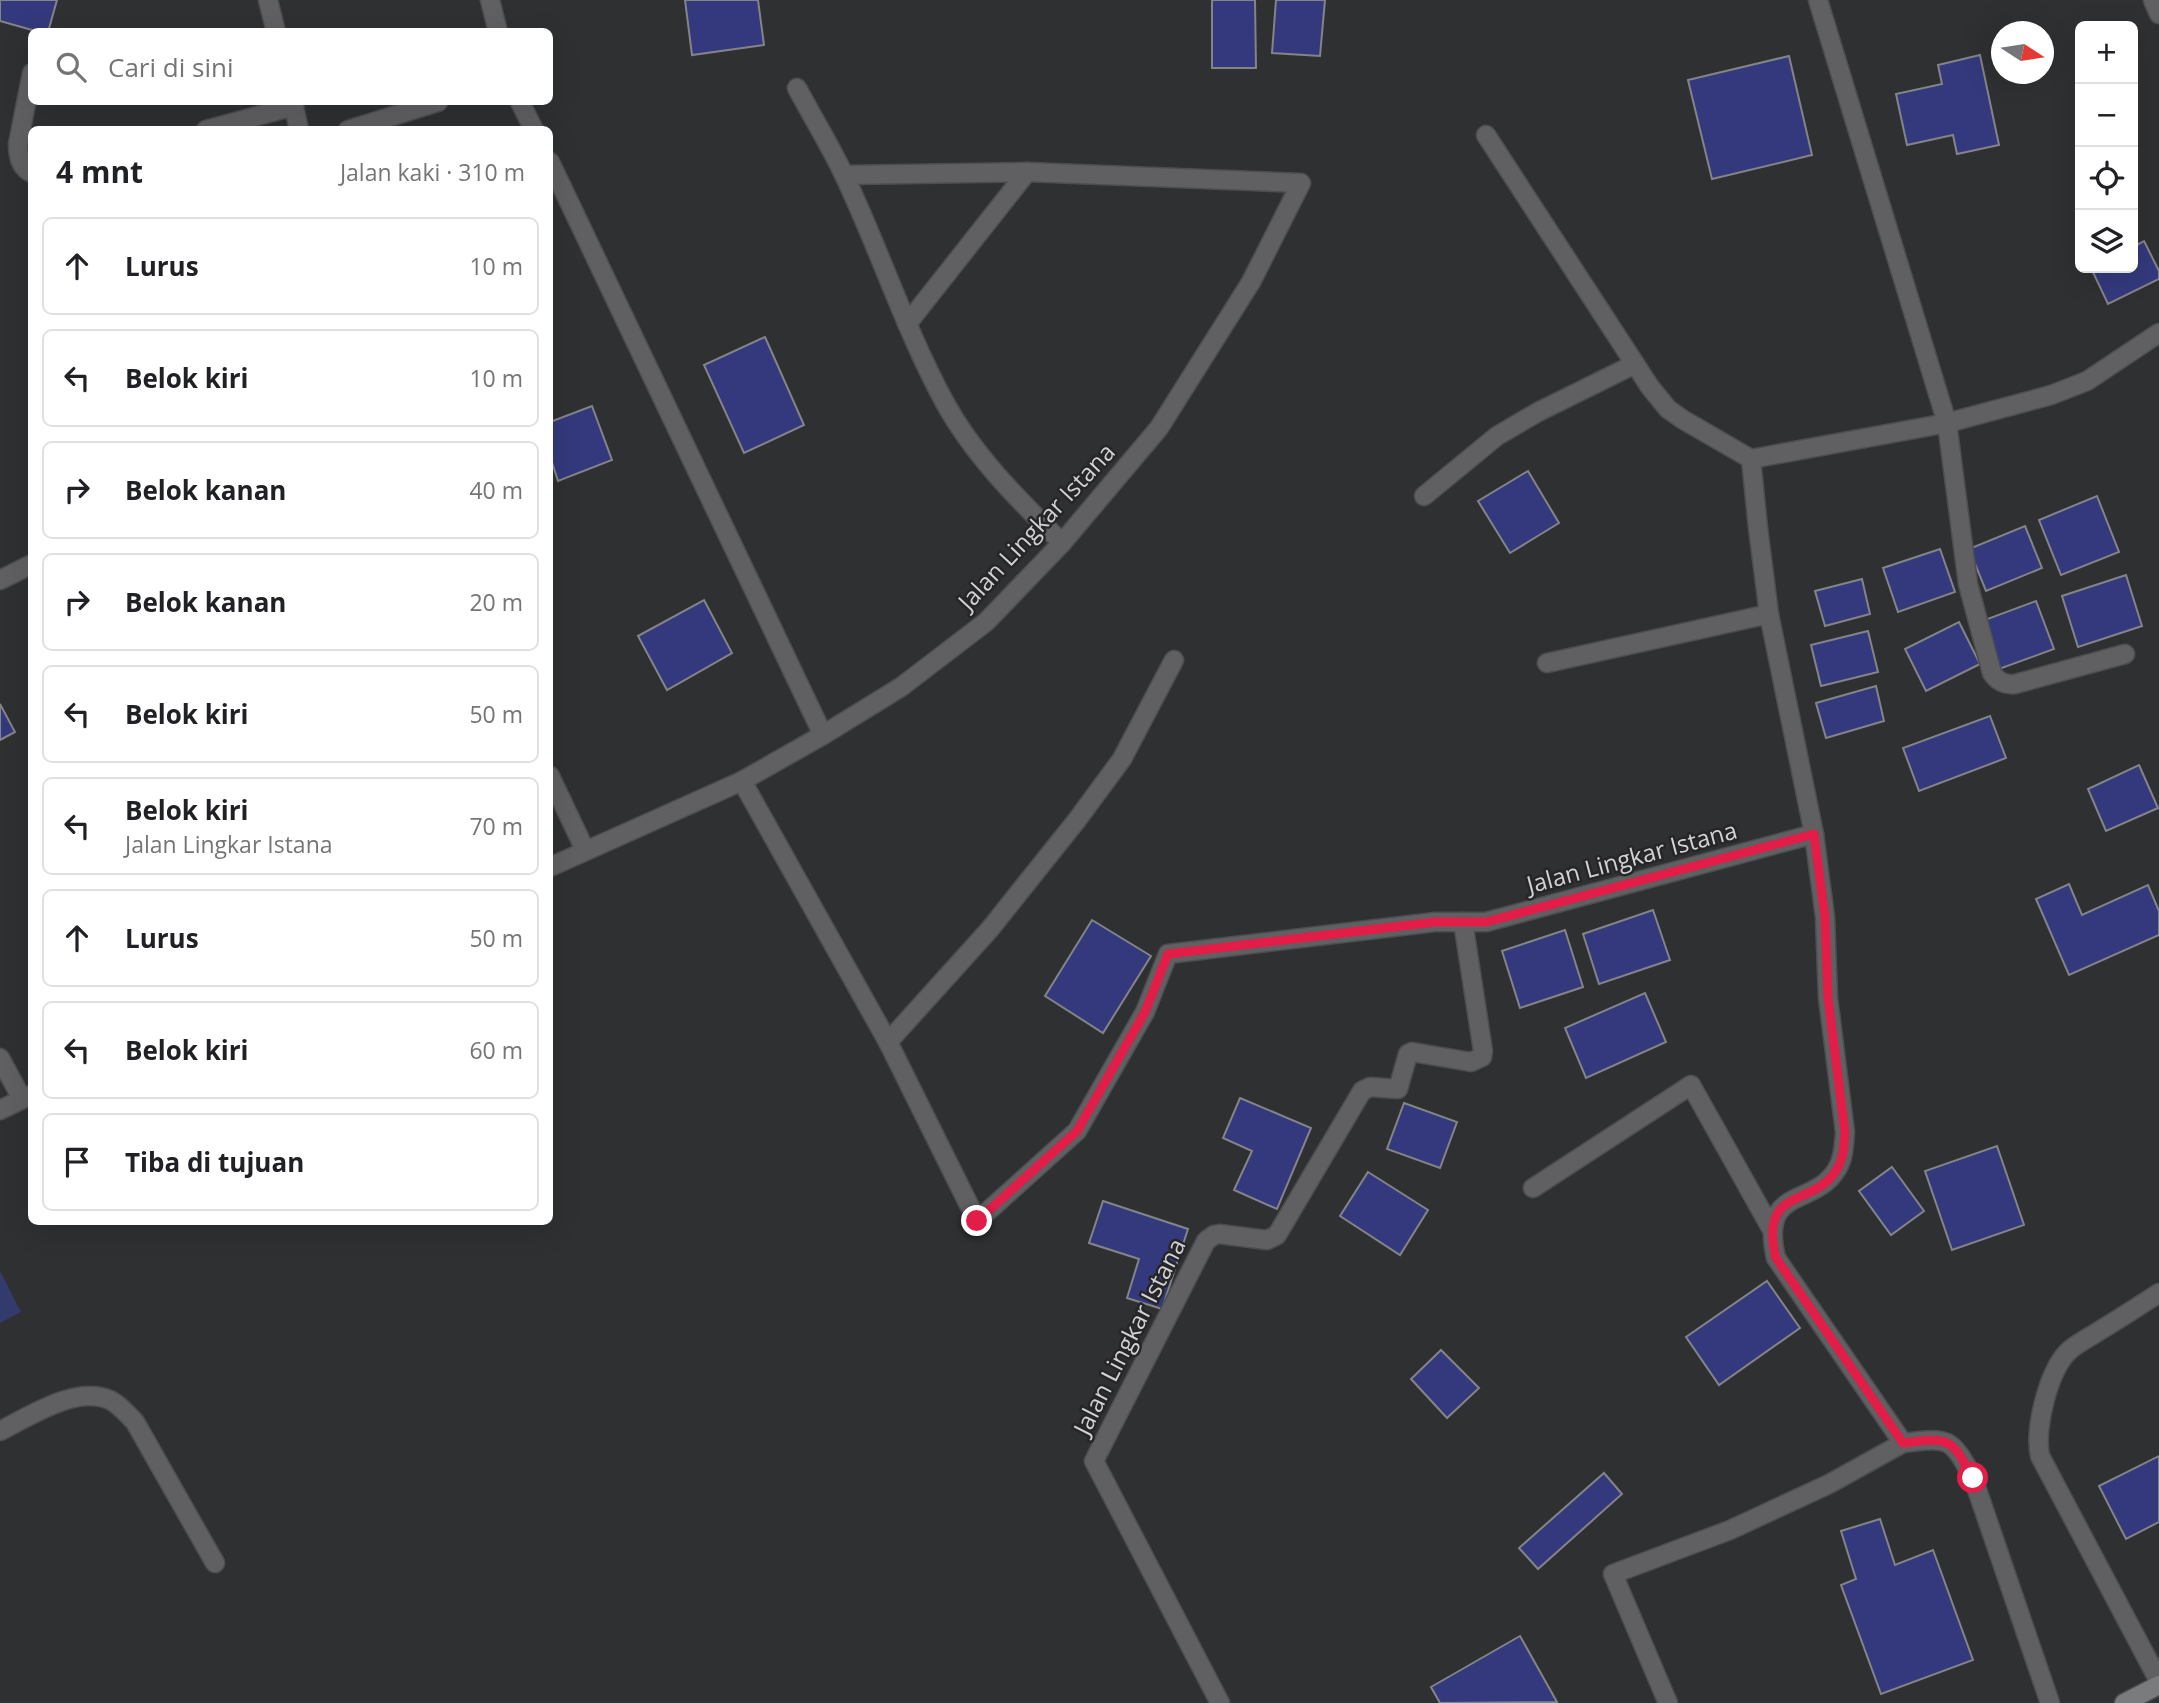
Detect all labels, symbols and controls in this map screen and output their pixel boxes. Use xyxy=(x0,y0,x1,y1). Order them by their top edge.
north arrow xyxy=(1991,21,2054,84)
map controls xyxy=(2075,21,2138,273)
button: + xyxy=(2075,21,2138,84)
search box xyxy=(28,28,553,105)
icon: search xyxy=(52,48,90,86)
text: Cari di sini xyxy=(108,49,233,85)
button: − xyxy=(2075,84,2138,147)
button: locate xyxy=(2075,147,2138,210)
text: 4 mnt xyxy=(56,151,143,192)
text: Jalan kaki · 310 m xyxy=(340,156,525,188)
button: layers xyxy=(2075,210,2138,273)
icon: ahead xyxy=(58,247,96,285)
text: Lurus xyxy=(125,248,199,284)
text: 10 m xyxy=(469,250,523,282)
icon: left xyxy=(58,359,96,397)
text: Belok kiri xyxy=(125,360,249,396)
text: 10 m xyxy=(469,362,523,394)
street label: Jalan Lingkar Istana xyxy=(949,436,1122,618)
icon: right xyxy=(58,471,96,509)
text: Belok kanan xyxy=(125,472,286,508)
text: 40 m xyxy=(469,474,523,506)
icon: right xyxy=(58,583,96,621)
text: Belok kanan xyxy=(125,584,286,620)
text: 20 m xyxy=(469,586,523,618)
icon: left xyxy=(58,695,96,733)
text: Belok kiri xyxy=(125,696,249,732)
text: 50 m xyxy=(469,698,523,730)
text: Belok kiri xyxy=(125,792,249,828)
icon: left xyxy=(58,807,96,845)
text: 70 m xyxy=(469,810,523,842)
street label: Jalan Lingkar Istana xyxy=(1521,813,1740,901)
text: Jalan Lingkar Istana xyxy=(125,828,333,860)
icon: ahead xyxy=(58,919,96,957)
text: Lurus xyxy=(125,920,199,956)
text: 50 m xyxy=(469,922,523,954)
icon: left xyxy=(58,1031,96,1069)
text: Belok kiri xyxy=(125,1032,249,1068)
text: 60 m xyxy=(469,1034,523,1066)
icon: arrive xyxy=(58,1143,96,1181)
text: Tiba di tujuan xyxy=(125,1144,304,1180)
route end xyxy=(961,1205,992,1236)
street label: Jalan Lingkar Istana xyxy=(1064,1232,1193,1442)
route start xyxy=(1957,1462,1988,1493)

